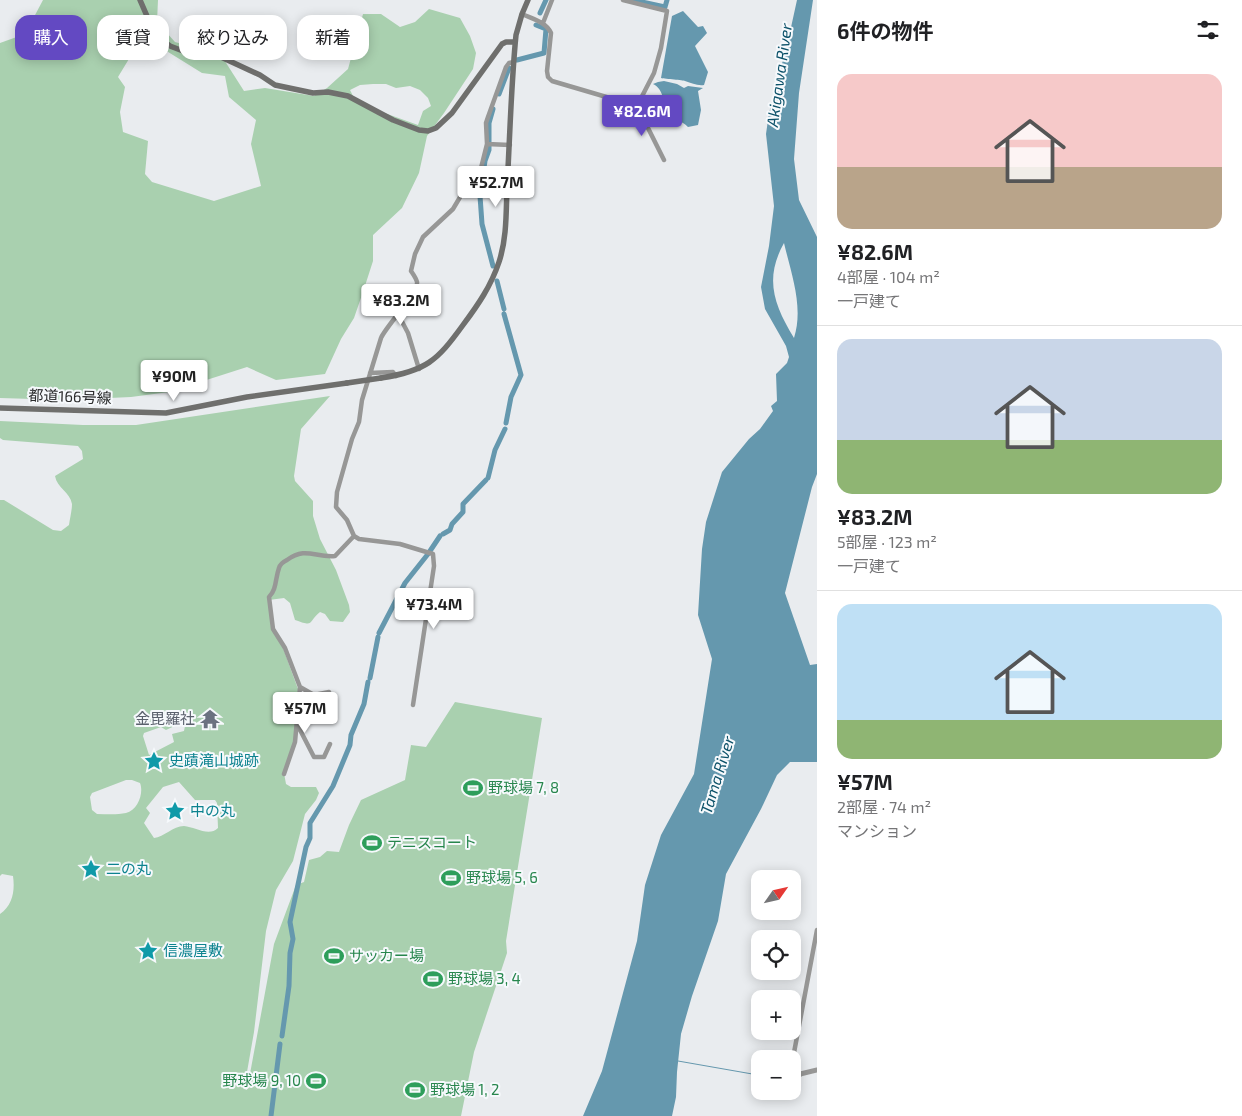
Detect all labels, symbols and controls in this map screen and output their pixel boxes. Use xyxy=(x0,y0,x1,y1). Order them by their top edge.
chip: 購入 xyxy=(15,15,87,60)
chip: 賃貸 xyxy=(97,15,169,60)
chip: 絞り込み xyxy=(179,15,287,60)
chip: 新着 xyxy=(297,15,369,60)
icon: filters xyxy=(1194,16,1222,44)
text: 6件の物件 xyxy=(837,18,933,43)
water label: Akigawa River xyxy=(762,21,795,129)
pin: ¥82.6M xyxy=(601,94,683,137)
text: ¥82.6M xyxy=(613,101,671,120)
icon: home xyxy=(985,106,1075,196)
pin: ¥52.7M xyxy=(455,166,537,208)
text: ¥52.7M xyxy=(468,172,524,191)
text: ¥82.6M xyxy=(837,239,913,264)
text: 4部屋 · 104 m² xyxy=(837,267,940,286)
pin: ¥83.2M xyxy=(360,284,442,326)
text: ¥83.2M xyxy=(372,290,430,309)
text: 一戸建て xyxy=(837,291,901,310)
pin: ¥90M xyxy=(144,360,204,402)
text: ¥90M xyxy=(152,366,196,385)
icon: home xyxy=(985,372,1075,462)
street label: 都道166号線 xyxy=(28,386,112,406)
text: ¥83.2M xyxy=(837,504,912,529)
text: 5部屋 · 123 m² xyxy=(837,532,937,551)
text: 一戸建て xyxy=(837,556,901,575)
pin: ¥73.4M xyxy=(393,588,475,630)
text: ¥73.4M xyxy=(406,594,462,613)
icon: home xyxy=(985,637,1075,727)
pin: ¥57M xyxy=(275,692,335,734)
text: ¥57M xyxy=(284,698,326,717)
temple icon: 金毘羅社 xyxy=(199,708,221,730)
place label: 金毘羅社 xyxy=(135,709,195,727)
water label: Tama River xyxy=(696,733,738,816)
place icon: 史蹟滝山城跡 xyxy=(143,750,165,772)
place label: 史蹟滝山城跡 xyxy=(169,751,259,769)
text: ¥57M xyxy=(837,769,893,794)
sports icon: 野球場 7, 8 xyxy=(462,777,484,799)
place label: 野球場 7, 8 xyxy=(488,778,559,796)
text: 2部屋 · 74 m² xyxy=(837,797,931,816)
place icon: 中の丸 xyxy=(164,800,186,822)
place label: 中の丸 xyxy=(190,801,235,819)
text: マンション xyxy=(837,821,917,840)
sports icon: テニスコート xyxy=(361,832,383,854)
place label: テニスコート xyxy=(387,833,477,851)
place icon: 二の丸 xyxy=(80,858,102,880)
place label: 二の丸 xyxy=(106,859,151,877)
sports icon: 野球場 5, 6 xyxy=(440,867,462,889)
place label: 野球場 5, 6 xyxy=(466,868,538,886)
north arrow xyxy=(751,870,801,920)
map controls xyxy=(751,870,801,1100)
button: locate xyxy=(751,930,801,980)
place icon: 信濃屋敷 xyxy=(137,940,159,962)
place label: 信濃屋敷 xyxy=(163,941,223,959)
sports icon: サッカー場 xyxy=(323,945,345,967)
place label: サッカー場 xyxy=(349,946,424,964)
sports icon: 野球場 3, 4 xyxy=(422,968,444,990)
place label: 野球場 3, 4 xyxy=(448,969,521,987)
button: + xyxy=(751,990,801,1040)
button: − xyxy=(751,1050,801,1100)
sports icon: 野球場 9, 10 xyxy=(305,1070,327,1092)
place label: 野球場 9, 10 xyxy=(222,1071,301,1089)
sports icon: 野球場 1, 2 xyxy=(404,1079,426,1101)
place label: 野球場 1, 2 xyxy=(430,1080,500,1098)

